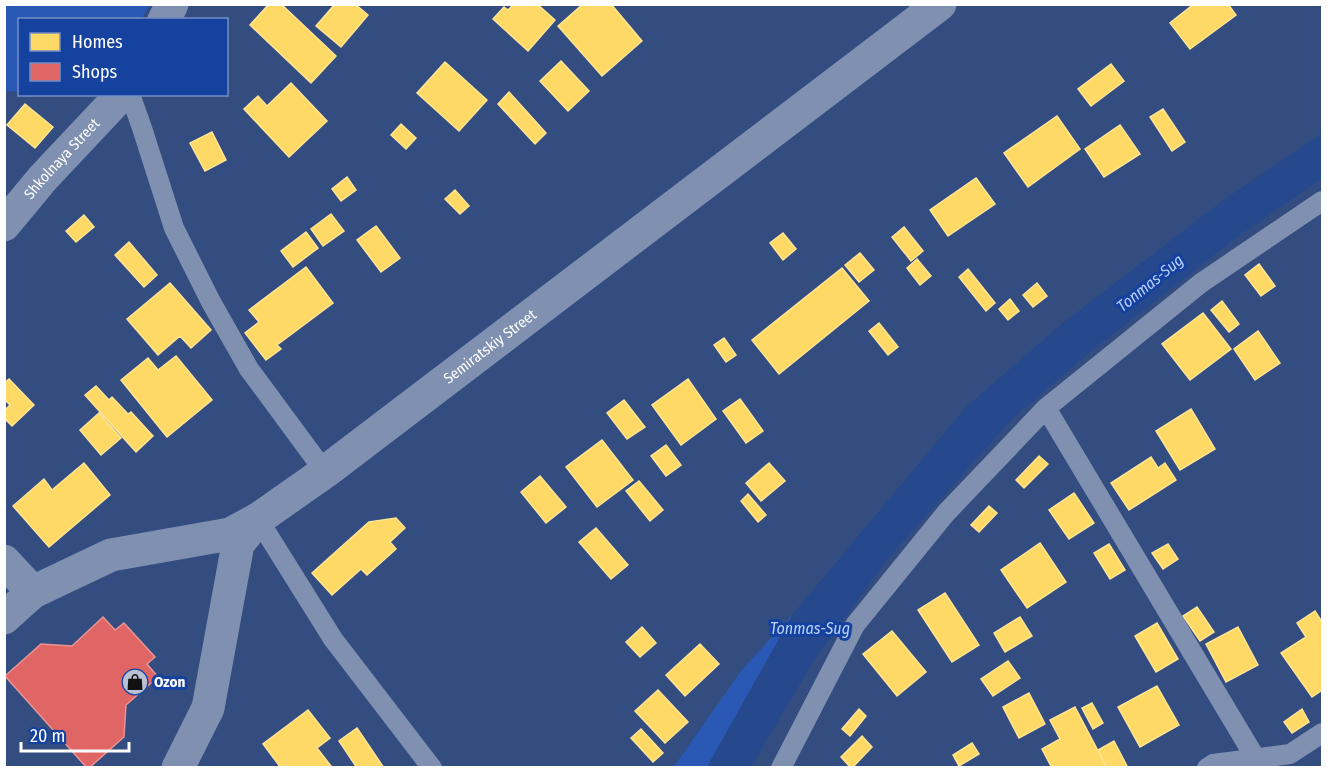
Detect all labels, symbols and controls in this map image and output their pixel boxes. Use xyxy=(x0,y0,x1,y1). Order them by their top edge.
legend xyxy=(18,18,228,96)
text: Homes xyxy=(72,31,123,53)
text: Shops xyxy=(72,61,117,83)
street label: Shkolnaya Street xyxy=(20,114,103,203)
water label: Tonmas-Sug xyxy=(1113,250,1187,316)
street label: Semiratskiy Street xyxy=(440,305,540,387)
water label: Tonmas-Sug xyxy=(770,619,850,638)
shop icon: Ozon xyxy=(120,667,150,697)
place label: Ozon xyxy=(154,673,185,691)
scale bar xyxy=(21,715,129,753)
text: 20 m xyxy=(30,725,65,747)

